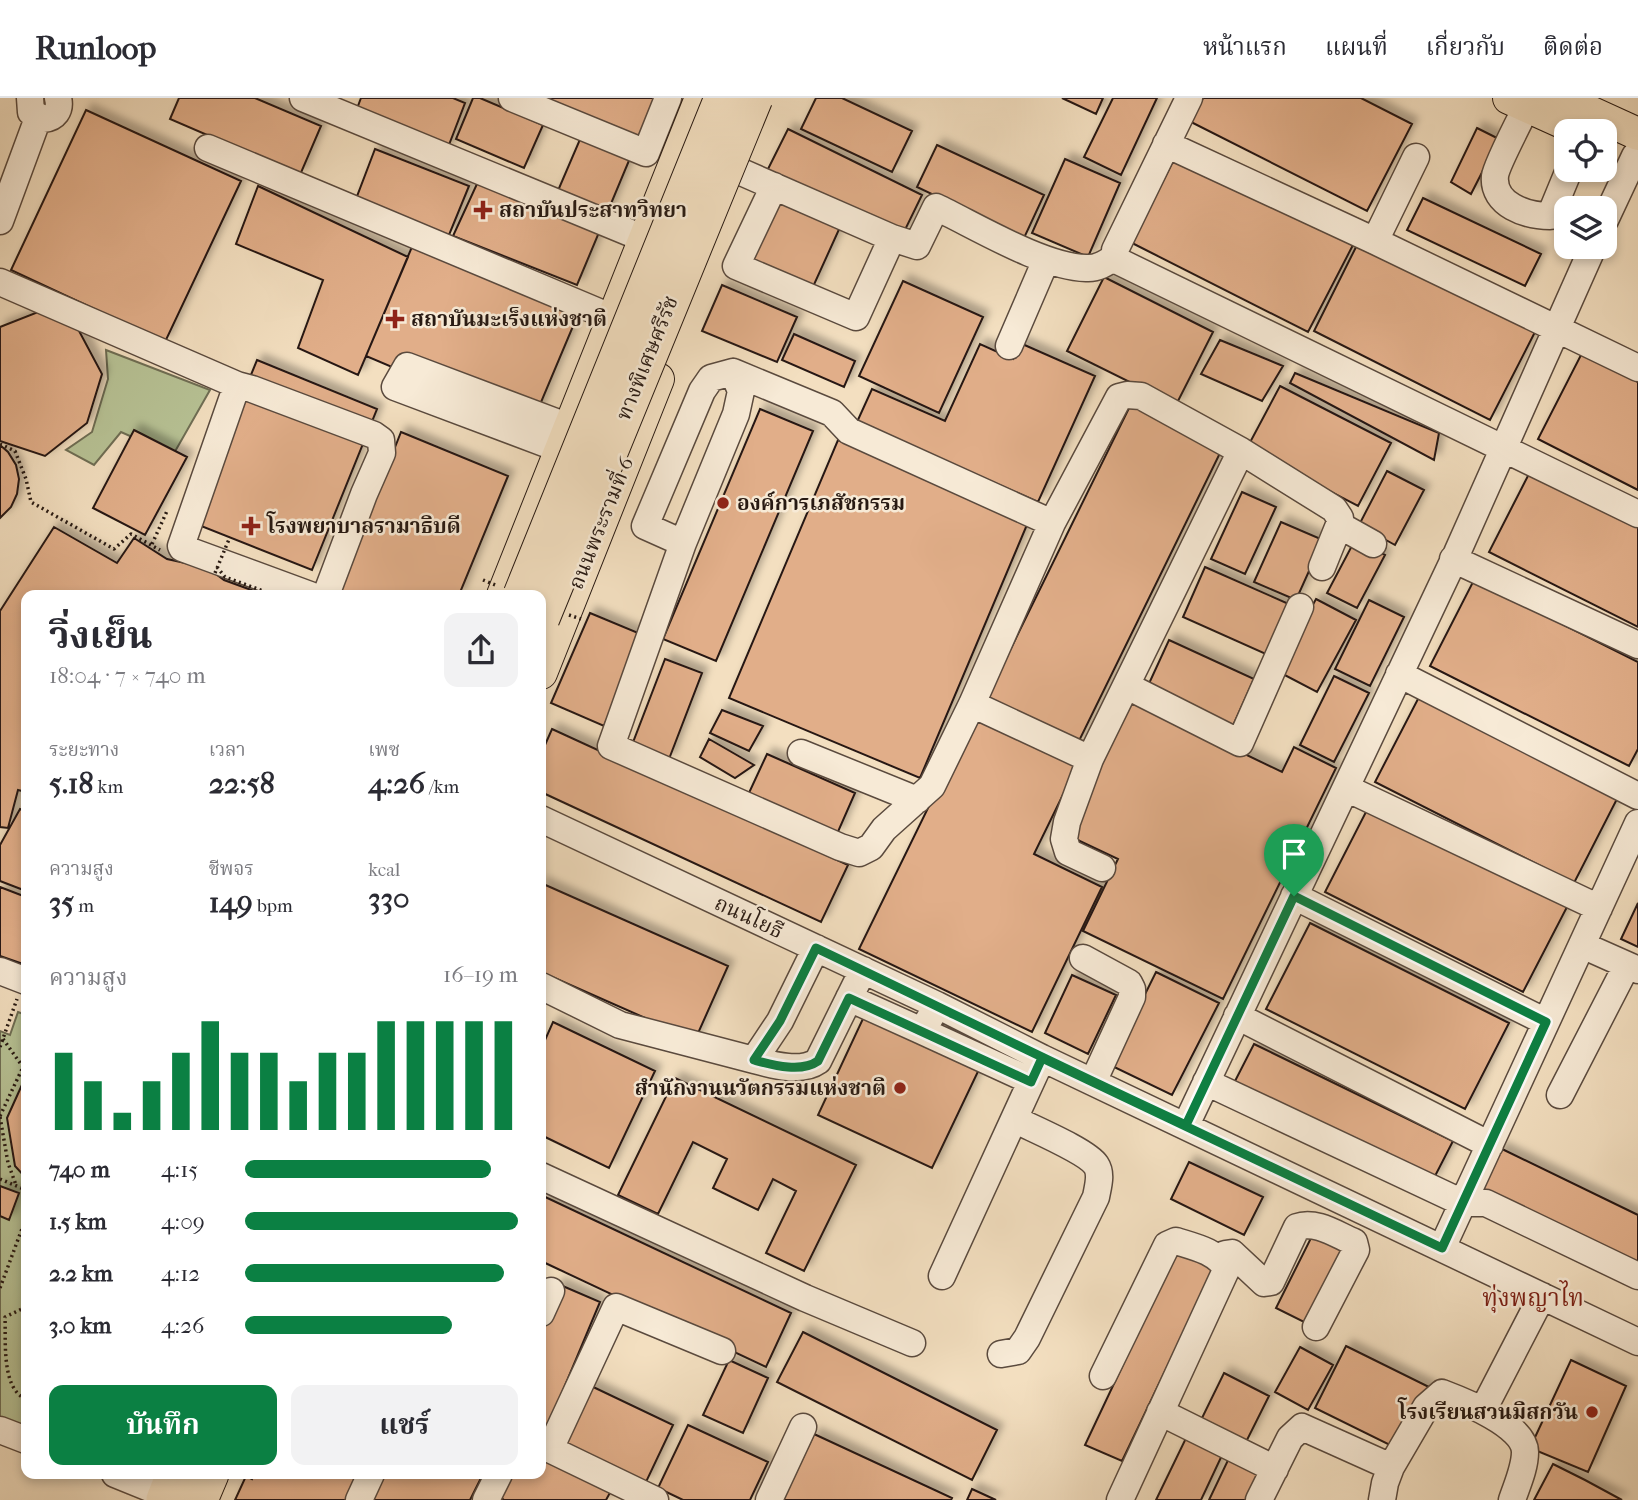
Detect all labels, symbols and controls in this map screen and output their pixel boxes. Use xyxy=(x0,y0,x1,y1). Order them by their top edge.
text: Runloop xyxy=(35,29,157,68)
text: หน้าแรก xyxy=(1203,33,1287,61)
text: แผนที่ xyxy=(1325,33,1388,61)
text: เกี่ยวกับ xyxy=(1426,33,1505,61)
text: ติดต่อ xyxy=(1543,33,1603,61)
map controls xyxy=(1554,119,1617,259)
button: locate xyxy=(1554,119,1617,182)
button: layers xyxy=(1554,196,1617,259)
place label: สถาบันประสาทวิทยา xyxy=(499,198,687,222)
marker: สถาบันประสาทวิทยา xyxy=(473,200,493,220)
street label: ทางพิเศษศรีรัช xyxy=(611,292,683,424)
place label: สถาบันมะเร็งแห่งชาติ xyxy=(411,307,607,331)
marker: สถาบันมะเร็งแห่งชาติ xyxy=(385,309,405,329)
street label: ถนนพระรามที่ 6 xyxy=(560,451,639,593)
place label: องค์การเภสัชกรรม xyxy=(737,491,905,515)
marker: องค์การเภสัชกรรม xyxy=(715,495,731,511)
place label: โรงพยาบาลรามาธิบดี xyxy=(266,511,461,538)
marker: โรงพยาบาลรามาธิบดี xyxy=(241,516,261,536)
text: วิ่งเย็น xyxy=(49,613,153,658)
button: share xyxy=(444,613,518,687)
text: 18:04 · 7 × 740 m xyxy=(49,662,206,689)
text: ระยะทาง xyxy=(49,739,119,761)
text: เวลา xyxy=(209,739,246,761)
text: เพซ xyxy=(368,739,400,761)
text: 5.18 xyxy=(49,766,94,801)
text: 22:58 xyxy=(209,766,275,801)
text: 4:26 xyxy=(368,766,425,801)
text: km xyxy=(94,776,123,798)
text: /km xyxy=(425,776,459,798)
pin xyxy=(1264,824,1324,896)
icon: arrive xyxy=(1275,835,1313,873)
text: ความสูง xyxy=(49,858,114,880)
text: ชีพจร xyxy=(209,858,254,880)
text: kcal xyxy=(368,859,400,881)
text: 330 xyxy=(368,881,410,916)
text: 35 xyxy=(49,885,74,920)
text: 149 xyxy=(209,885,253,920)
street label: ถนนโยธี xyxy=(711,888,788,943)
text: m xyxy=(74,895,94,917)
text: bpm xyxy=(253,895,293,917)
text: 16–19 m xyxy=(443,961,518,988)
text: ความสูง xyxy=(49,964,127,991)
place label: สำนักงานนวัตกรรมแห่งชาติ xyxy=(635,1076,886,1100)
marker: สำนักงานนวัตกรรมแห่งชาติ xyxy=(892,1080,908,1096)
text: 740 m xyxy=(49,1156,110,1183)
text: 4:15 xyxy=(161,1156,198,1183)
text: 1.5 km xyxy=(49,1208,107,1235)
text: 4:09 xyxy=(161,1208,205,1235)
text: 2.2 km xyxy=(49,1260,113,1287)
text: 4:12 xyxy=(161,1260,200,1287)
district label: ทุ่งพญาไท xyxy=(1482,1280,1584,1313)
text: 3.0 km xyxy=(49,1312,111,1339)
text: 4:26 xyxy=(161,1312,204,1339)
button: บันทึก xyxy=(49,1385,277,1465)
button: แชร์ xyxy=(291,1385,518,1465)
place label: โรงเรียนสวนมิสกวัน xyxy=(1397,1397,1578,1424)
marker: โรงเรียนสวนมิสกวัน xyxy=(1584,1404,1600,1420)

